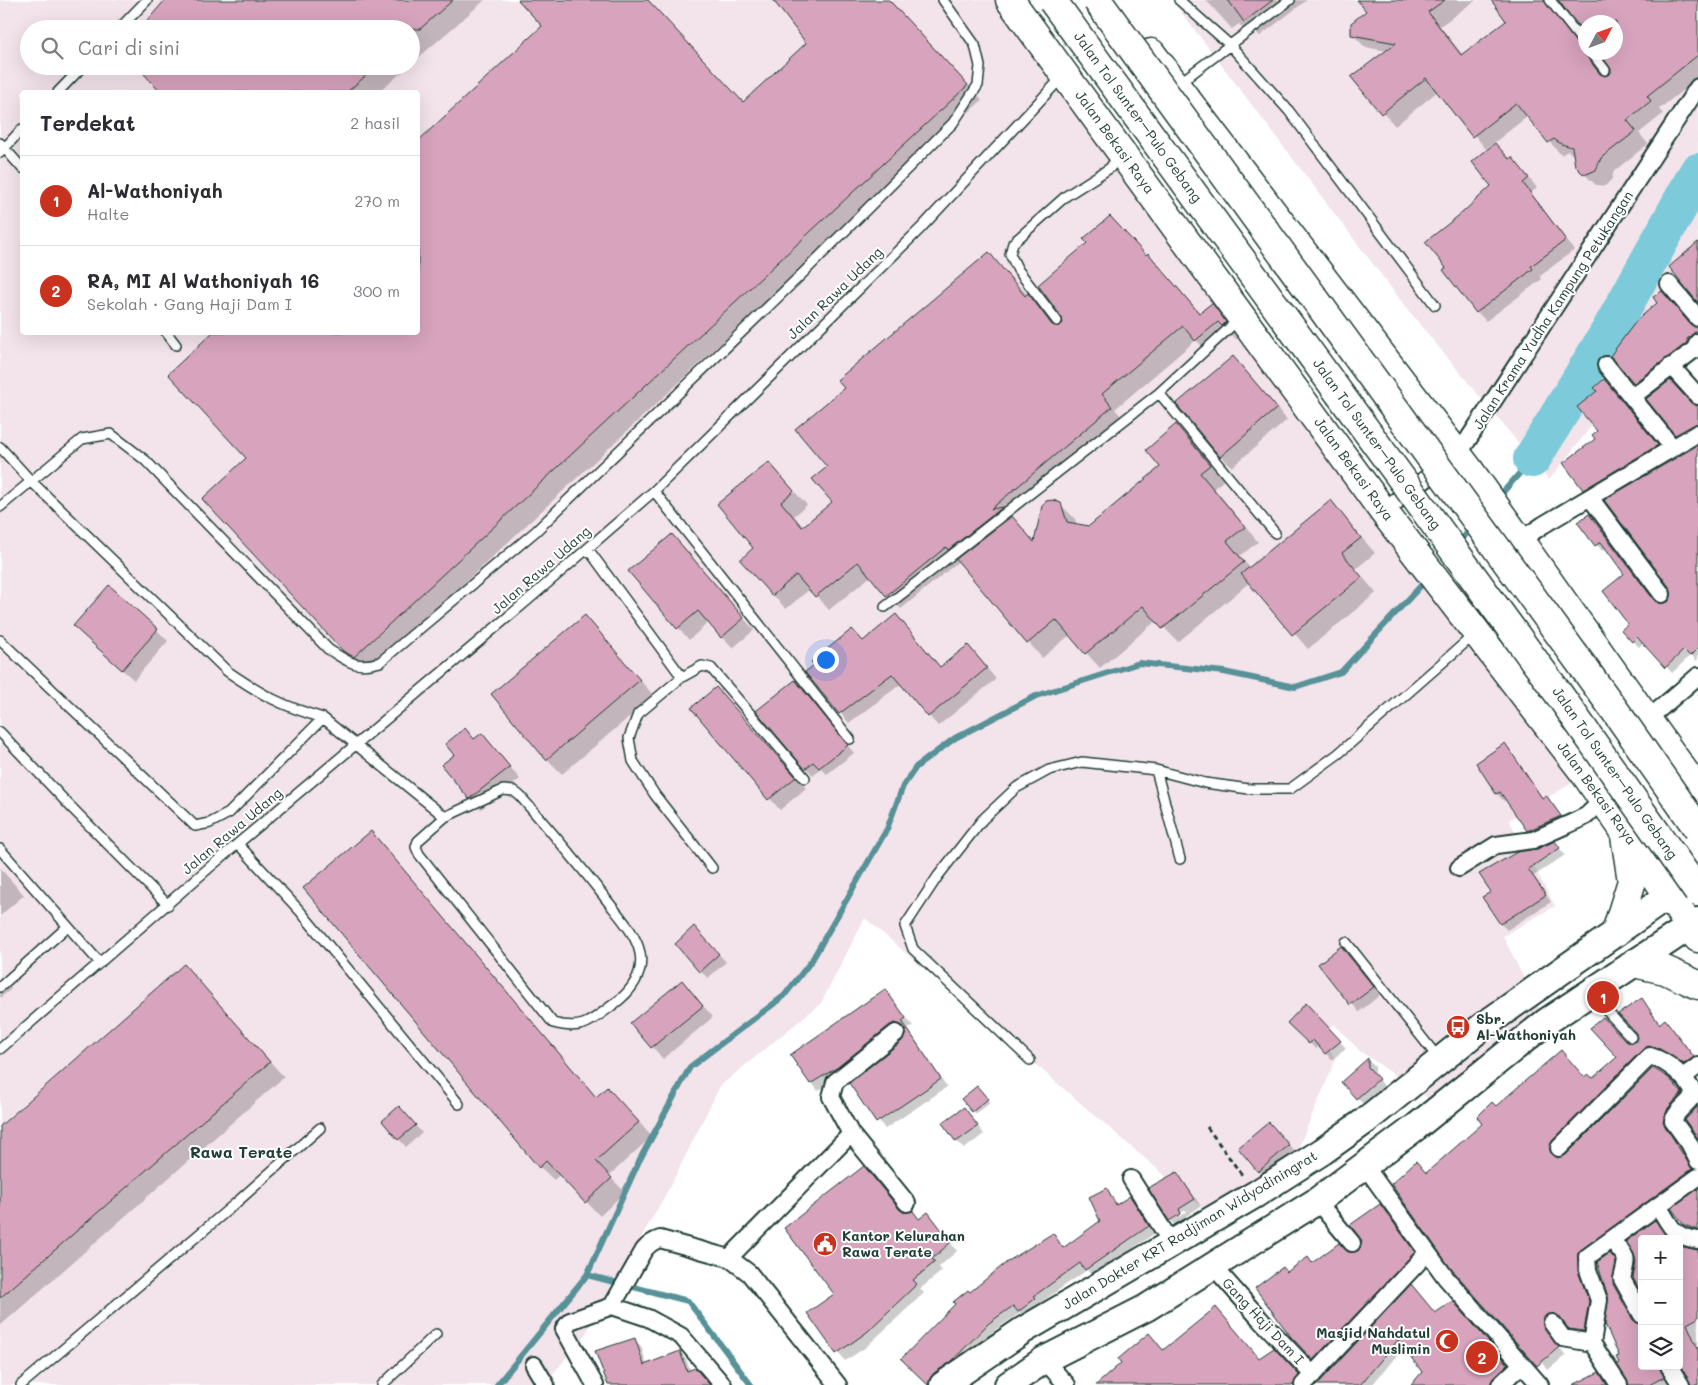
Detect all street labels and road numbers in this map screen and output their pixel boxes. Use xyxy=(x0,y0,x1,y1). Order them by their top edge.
street label: Jalan Tol Sunter–Pulo Gebang xyxy=(1070,28,1207,206)
street label: Jalan Bekasi Raya xyxy=(1071,86,1159,197)
street label: Jalan Krama Yudha Kampung Petukangan xyxy=(1468,187,1637,433)
street label: Jalan Rawa Udang xyxy=(783,242,886,343)
street label: Jalan Tol Sunter–Pulo Gebang xyxy=(1309,355,1446,533)
street label: Jalan Bekasi Raya xyxy=(1310,413,1398,524)
street label: Jalan Rawa Udang xyxy=(487,521,594,618)
street label: Jalan Tol Sunter–Pulo Gebang xyxy=(1548,683,1682,863)
street label: Jalan Bekasi Raya xyxy=(1553,737,1641,848)
street label: Jalan Rawa Udang xyxy=(178,783,286,878)
street label: Jalan Dokter KRT Radjiman Widyodiningrat xyxy=(1059,1146,1321,1313)
street label: Gang Haji Dam I xyxy=(1218,1273,1308,1368)

